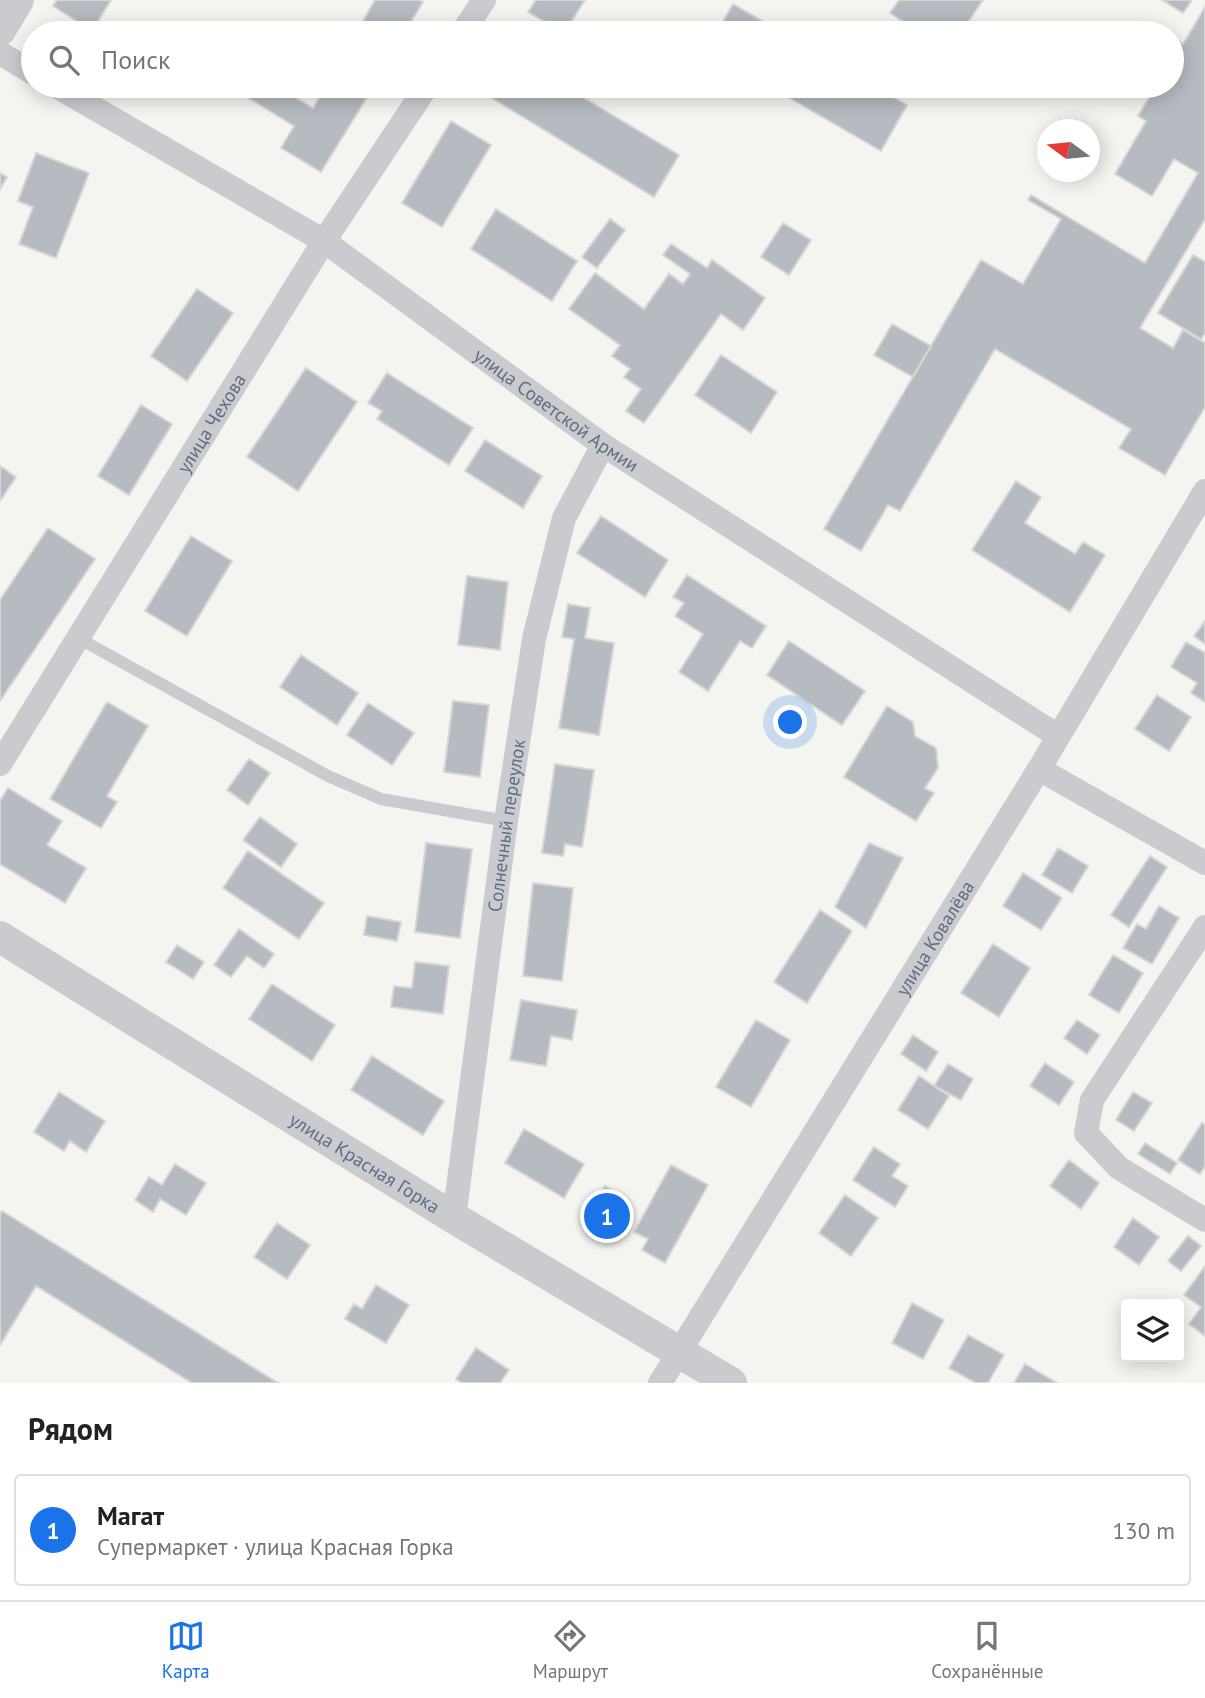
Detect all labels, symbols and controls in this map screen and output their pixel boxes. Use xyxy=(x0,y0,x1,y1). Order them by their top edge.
search box xyxy=(21,21,1184,98)
icon: search xyxy=(45,41,83,79)
text: Поиск xyxy=(101,43,170,76)
north arrow xyxy=(1037,119,1100,182)
street label: улица Советской Армии xyxy=(469,343,643,477)
street label: улица Чехова xyxy=(171,369,251,477)
your location xyxy=(773,705,807,739)
street label: Солнечный переулок xyxy=(482,737,530,913)
street label: улица Ковалёва xyxy=(890,876,979,1000)
street label: улица Красная Горка xyxy=(285,1107,444,1218)
pin: 1 xyxy=(584,1190,630,1242)
map controls xyxy=(1121,1299,1184,1362)
button: layers xyxy=(1121,1299,1184,1362)
text: Рядом xyxy=(28,1409,113,1448)
text: Магат xyxy=(97,1499,164,1532)
text: 1 xyxy=(46,1516,60,1545)
text: 130 m xyxy=(1113,1516,1175,1545)
text: Супермаркет · улица Красная Горка xyxy=(97,1532,454,1561)
tab: Карта xyxy=(162,1617,210,1683)
tab: Маршрут xyxy=(533,1617,608,1683)
tab: Сохранённые xyxy=(931,1617,1043,1683)

